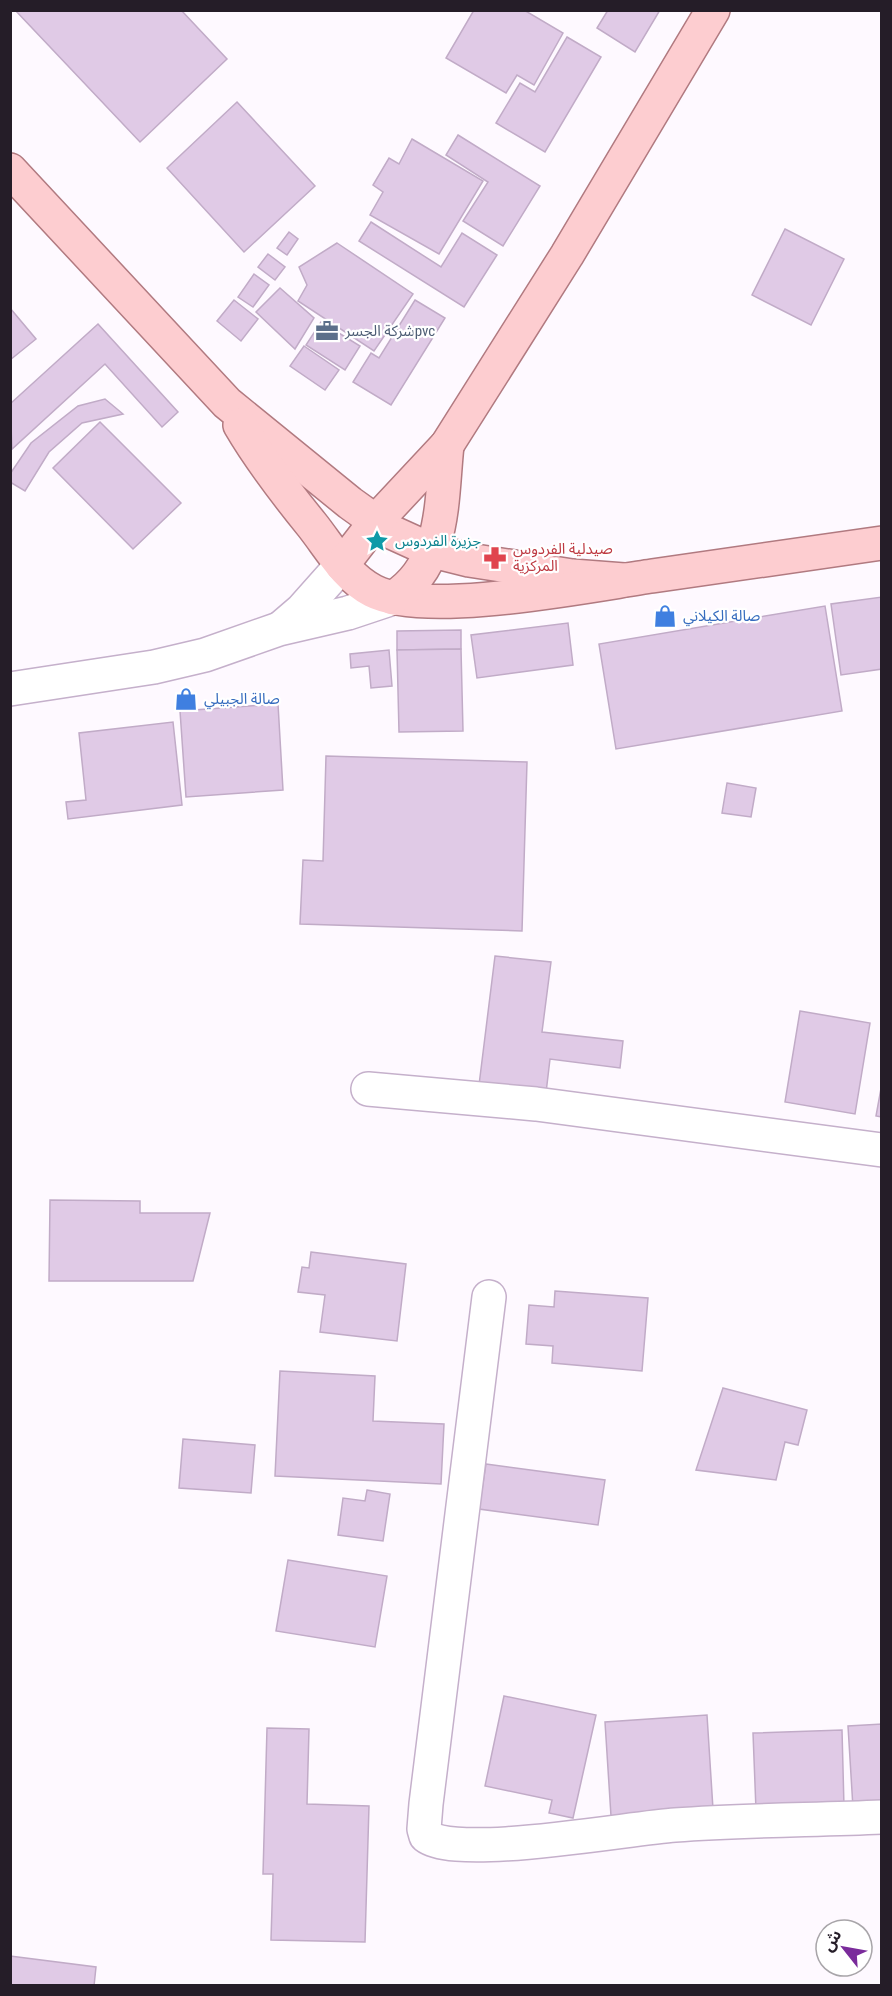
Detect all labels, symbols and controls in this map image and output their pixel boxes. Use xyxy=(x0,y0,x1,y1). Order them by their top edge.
office icon: شركة الجسرpvc xyxy=(314,318,340,344)
place label: شركة الجسرpvc xyxy=(344,322,435,340)
place icon: جزيرة الفردوس xyxy=(364,528,390,554)
place label: جزيرة الفردوس xyxy=(395,532,481,550)
place label: صيدلية الفردوس المركزية xyxy=(513,540,613,575)
pharmacy icon: صيدلية الفردوس المركزية xyxy=(482,545,508,571)
shop icon: صالة الكيلاني xyxy=(652,603,678,629)
place label: صالة الكيلاني xyxy=(683,607,760,627)
shop icon: صالة الجبيلي xyxy=(173,686,199,712)
place label: صالة الجبيلي xyxy=(204,690,280,710)
north arrow xyxy=(814,1918,874,1978)
text: ش xyxy=(818,1926,845,1955)

